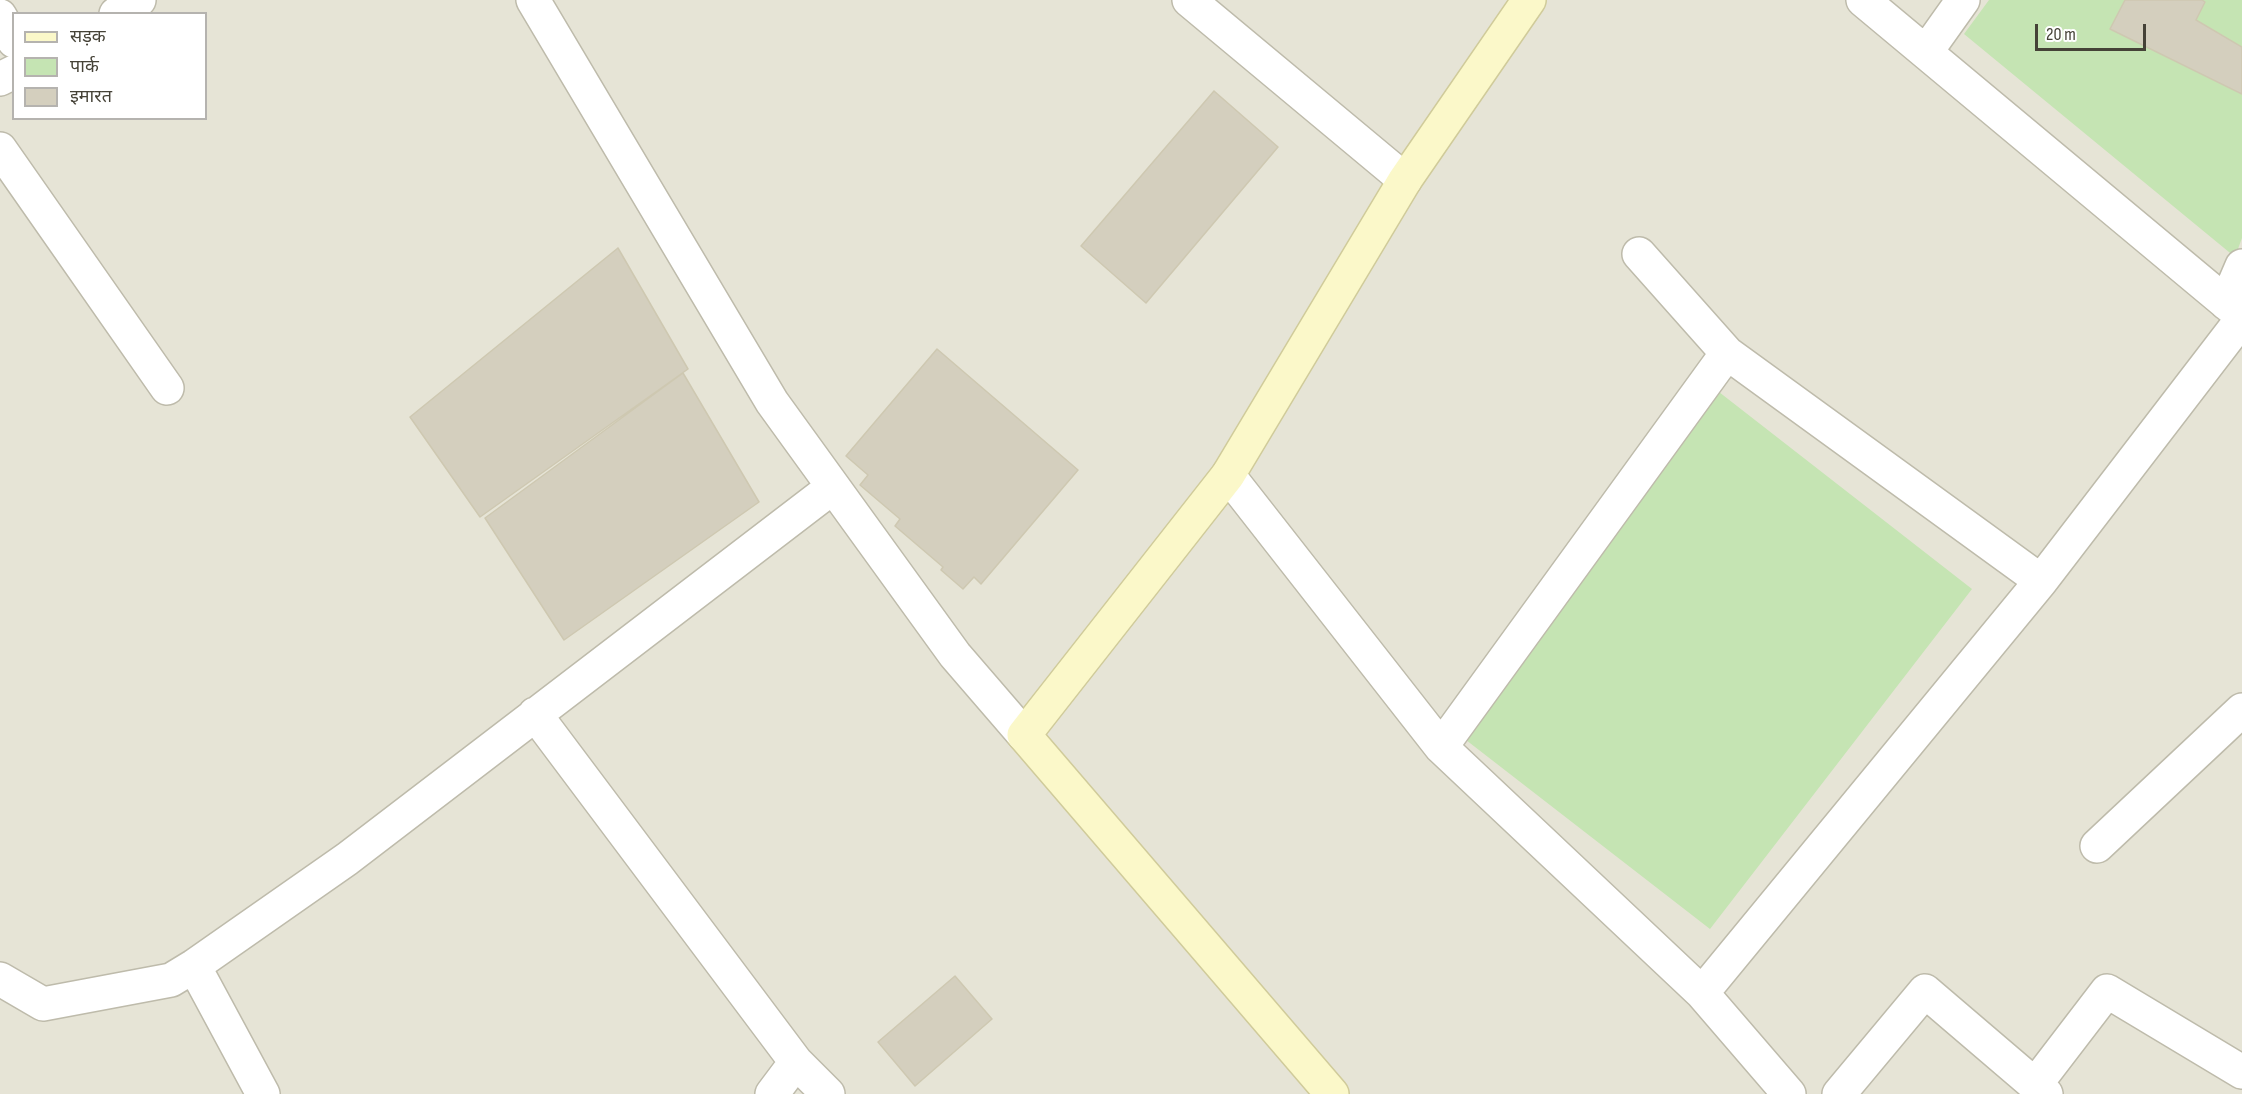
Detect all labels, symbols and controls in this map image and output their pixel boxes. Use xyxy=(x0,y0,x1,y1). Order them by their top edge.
legend xyxy=(12,12,207,120)
scale bar xyxy=(2038,12,2149,50)
text: 20 m xyxy=(2046,24,2076,45)
text: सड़क xyxy=(70,26,106,47)
text: पार्क xyxy=(70,56,99,77)
text: इमारत xyxy=(70,86,112,107)

